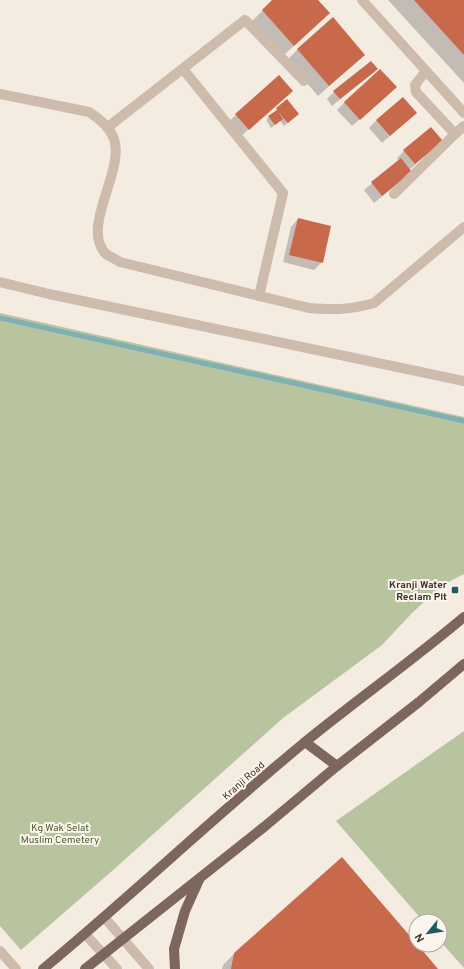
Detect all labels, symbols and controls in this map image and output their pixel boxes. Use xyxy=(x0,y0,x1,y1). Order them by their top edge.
place label: Kranji Water Reclam Plt xyxy=(389,579,448,604)
marker: Kranji Water Reclam Plt xyxy=(450,585,460,595)
street label: Kranji Road xyxy=(220,759,268,803)
park label: Kg Wak Selat Muslim Cemetery xyxy=(21,822,99,847)
north arrow xyxy=(408,913,448,953)
text: N xyxy=(412,931,428,944)

